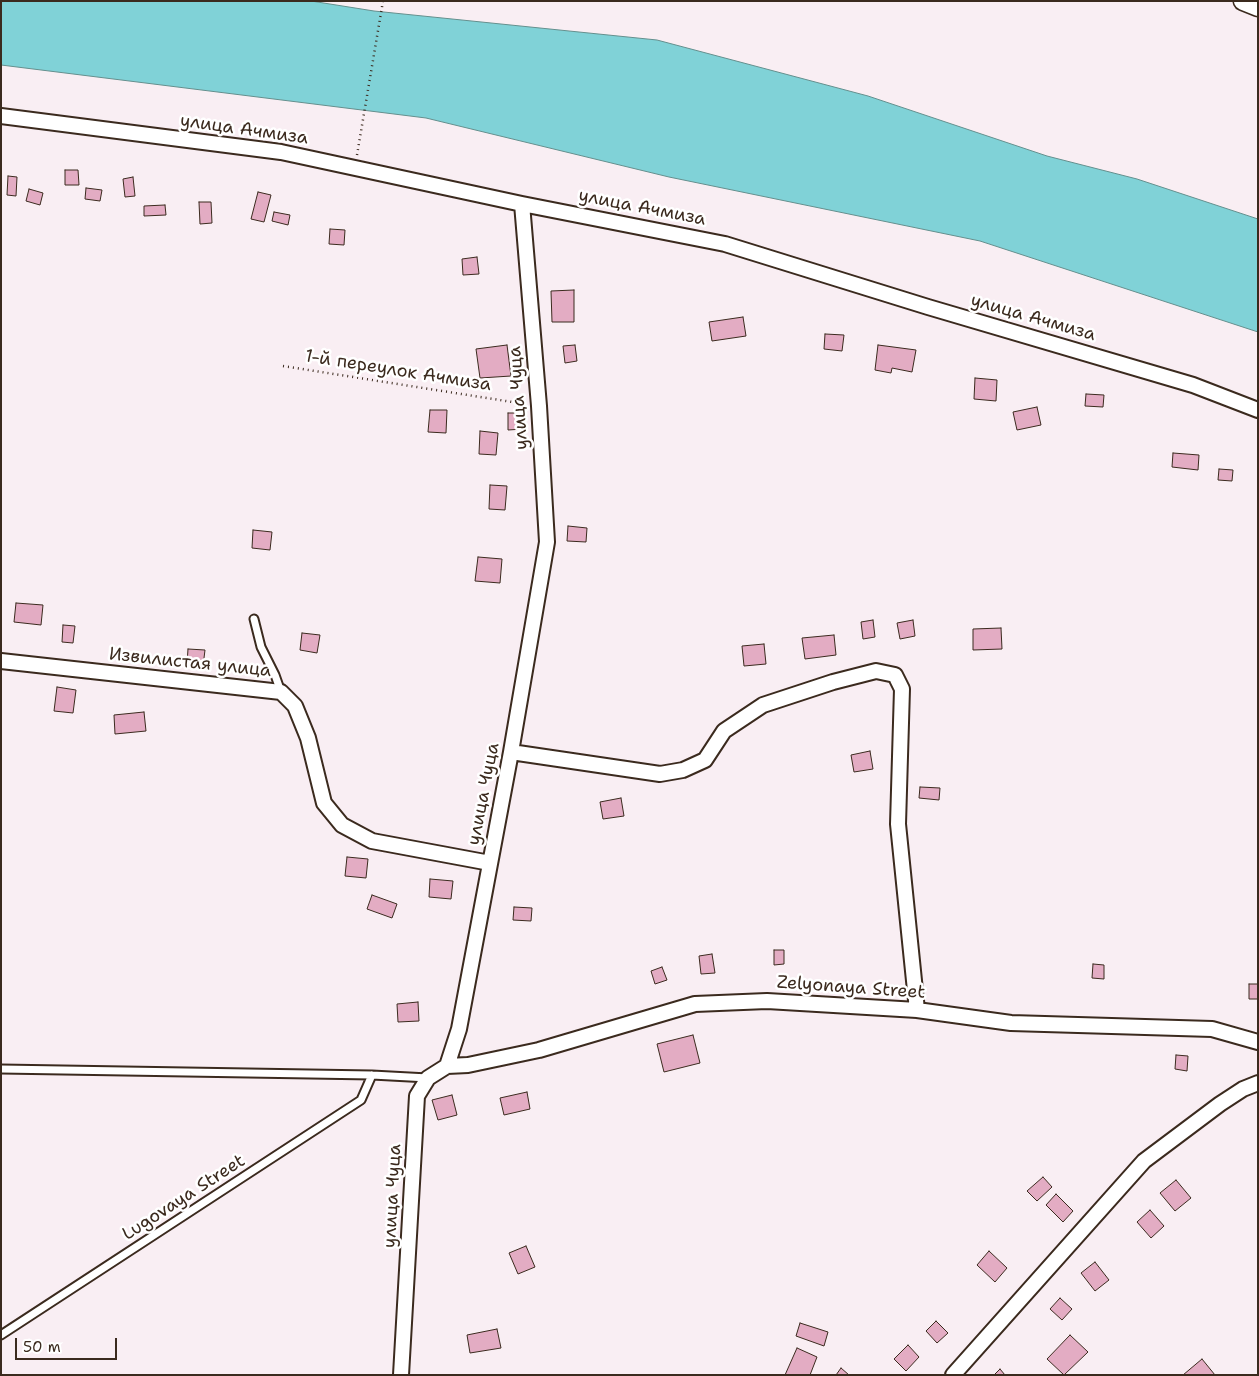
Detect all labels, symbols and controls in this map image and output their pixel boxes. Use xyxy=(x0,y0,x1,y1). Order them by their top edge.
street label: улица Ачмиза xyxy=(179,110,309,150)
street label: улица Ачмиза xyxy=(577,185,707,231)
street label: улица Ачмиза xyxy=(968,290,1098,346)
street label: улица Чуца xyxy=(505,345,533,451)
street label: 1-й переулок Ачмиза xyxy=(303,346,493,396)
street label: Извилистая улица xyxy=(108,644,272,682)
street label: улица Чуца xyxy=(463,741,505,847)
street label: Zelyonaya Street xyxy=(776,972,926,1004)
street label: улица Чуца xyxy=(379,1144,407,1248)
street label: Lugovaya Street xyxy=(119,1150,249,1246)
scale bar xyxy=(18,1328,120,1360)
text: 50 m xyxy=(23,1337,61,1357)

